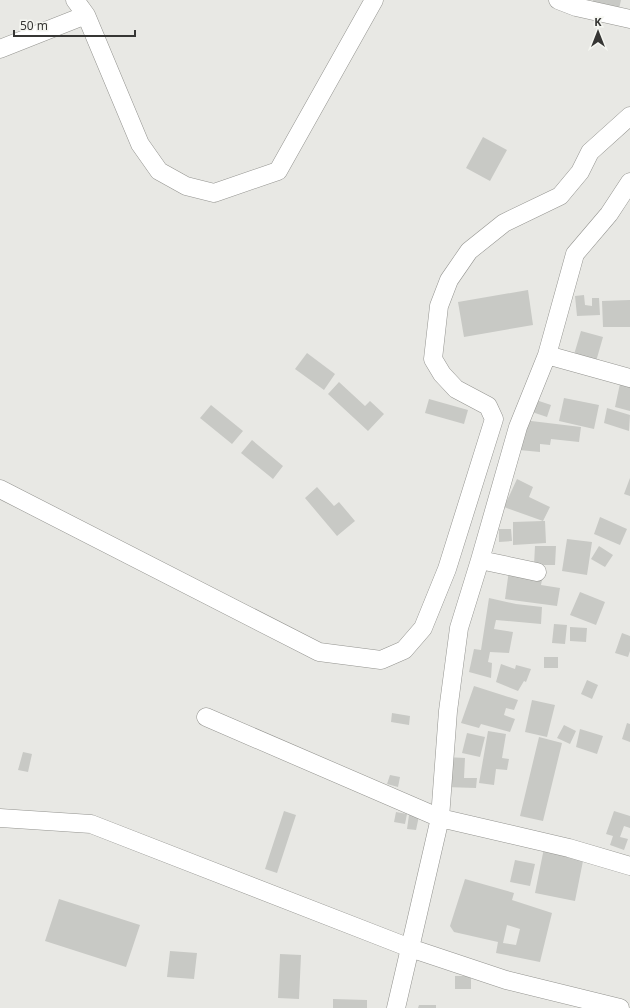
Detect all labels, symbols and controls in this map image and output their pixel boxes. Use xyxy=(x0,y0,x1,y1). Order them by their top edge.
scale bar xyxy=(14,12,135,38)
north arrow xyxy=(578,12,618,52)
text: K xyxy=(594,14,602,29)
text: 50 m xyxy=(20,17,48,34)

